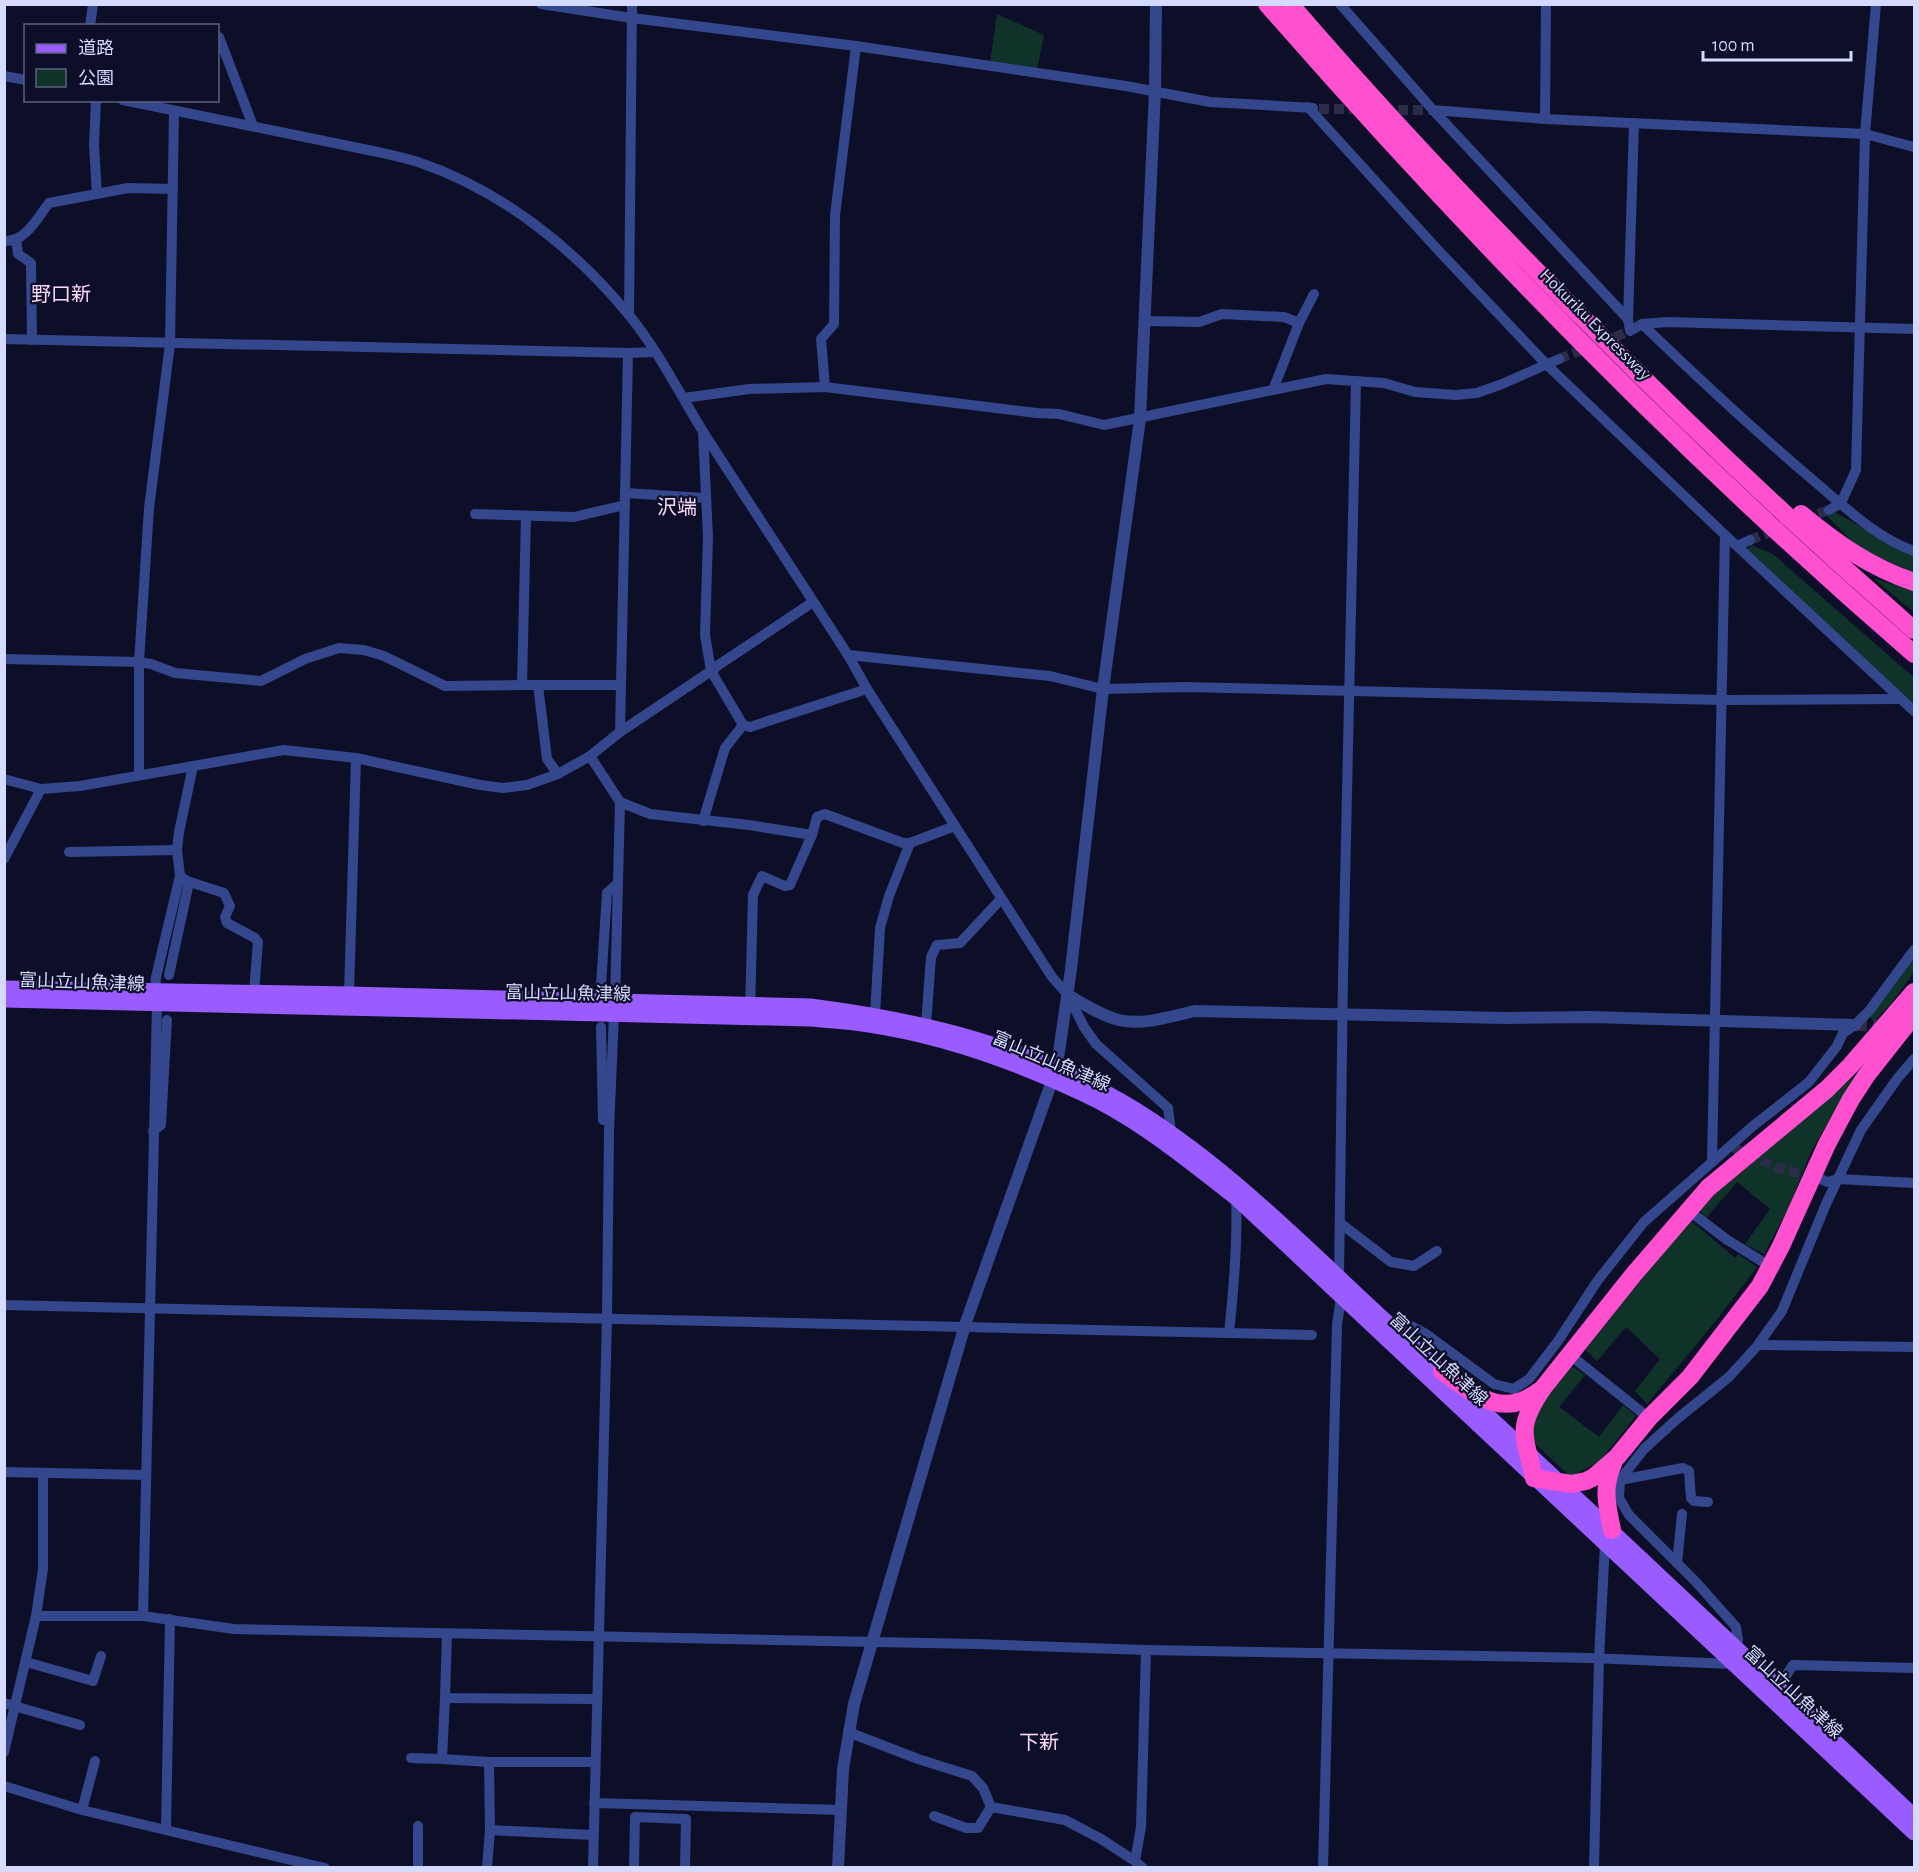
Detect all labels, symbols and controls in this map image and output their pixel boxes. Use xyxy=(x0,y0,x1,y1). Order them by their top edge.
legend xyxy=(24,24,219,102)
scale bar xyxy=(1703,24,1852,62)
text: 100 m xyxy=(1712,37,1755,55)
text: 道路 xyxy=(78,38,114,58)
text: 公園 xyxy=(78,69,114,88)
street label: Hokuriku Expressway xyxy=(1536,266,1654,384)
district label: 野口新 xyxy=(31,284,91,305)
district label: 沢端 xyxy=(657,497,697,518)
street label: 富山立山魚津線 xyxy=(19,970,145,994)
street label: 富山立山魚津線 xyxy=(505,982,631,1004)
street label: 富山立山魚津線 xyxy=(989,1027,1113,1095)
street label: 富山立山魚津線 xyxy=(1386,1309,1492,1410)
street label: 富山立山魚津線 xyxy=(1741,1642,1847,1743)
district label: 下新 xyxy=(1019,1732,1059,1753)

